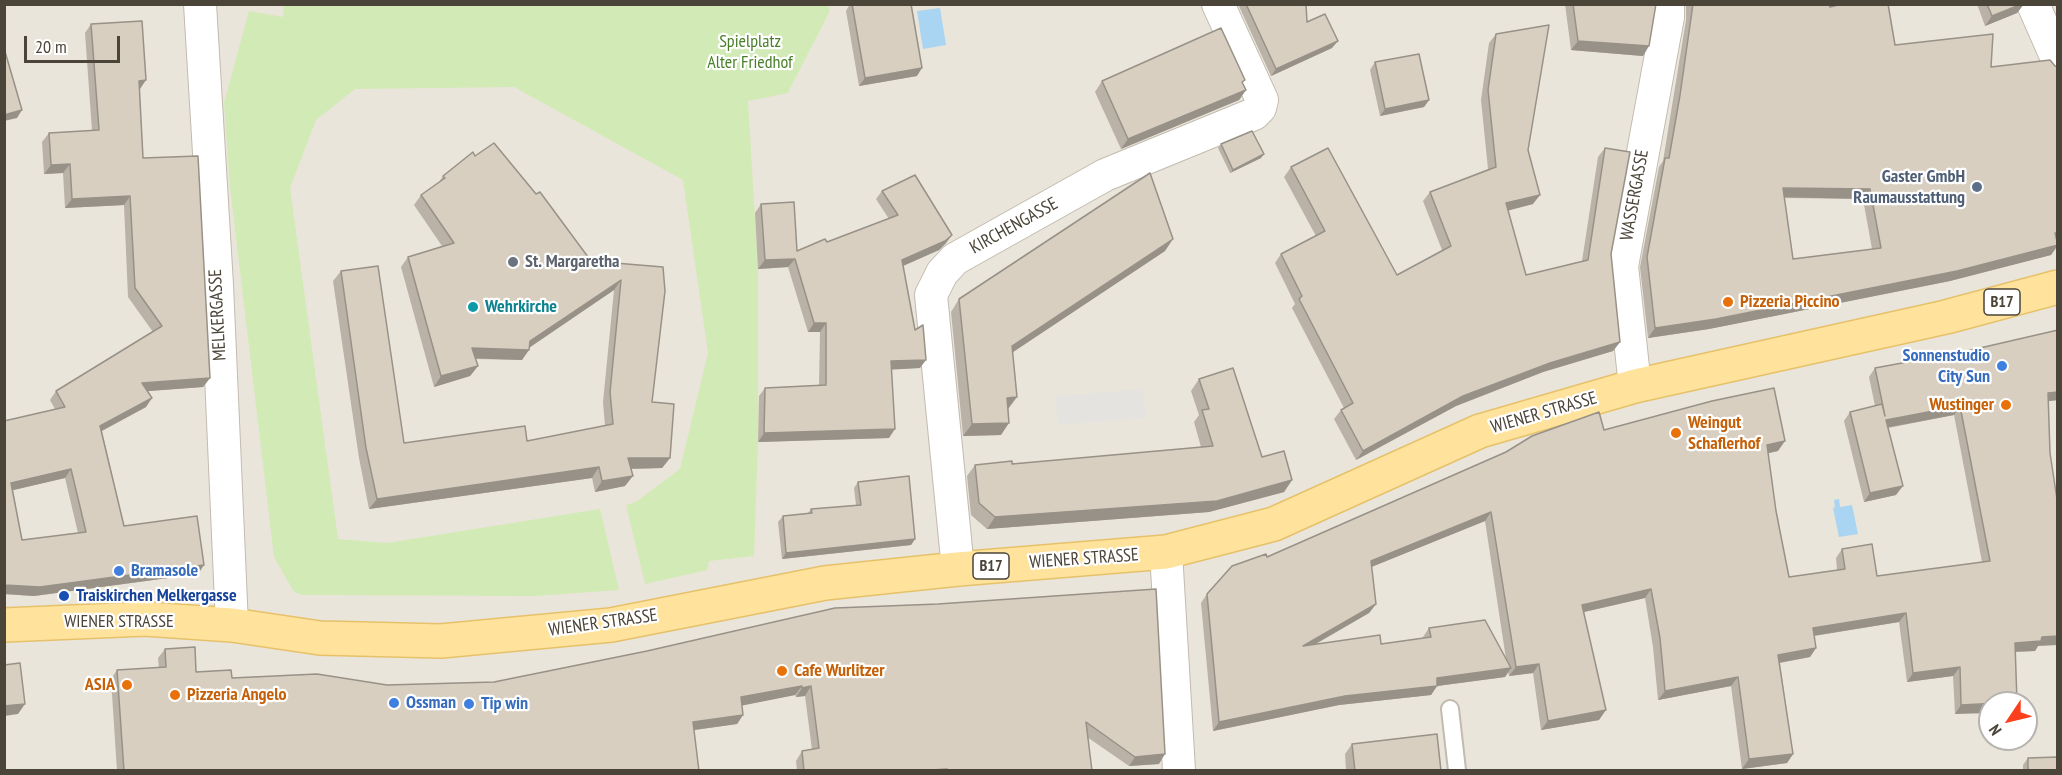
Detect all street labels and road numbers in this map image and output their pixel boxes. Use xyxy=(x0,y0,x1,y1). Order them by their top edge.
street label: WASSERGASSE xyxy=(1616,148,1654,242)
street label: KIRCHENGASSE xyxy=(966,193,1062,259)
street label: MELKERGASSE xyxy=(205,269,231,361)
road number: B17 xyxy=(1984,289,2020,315)
street label: WIENER STRASSE xyxy=(1488,388,1600,438)
street label: WIENER STRASSE xyxy=(1029,544,1139,574)
road number: B17 xyxy=(973,553,1009,579)
street label: WIENER STRASSE xyxy=(547,605,659,641)
street label: WIENER STRASSE xyxy=(64,611,174,633)

